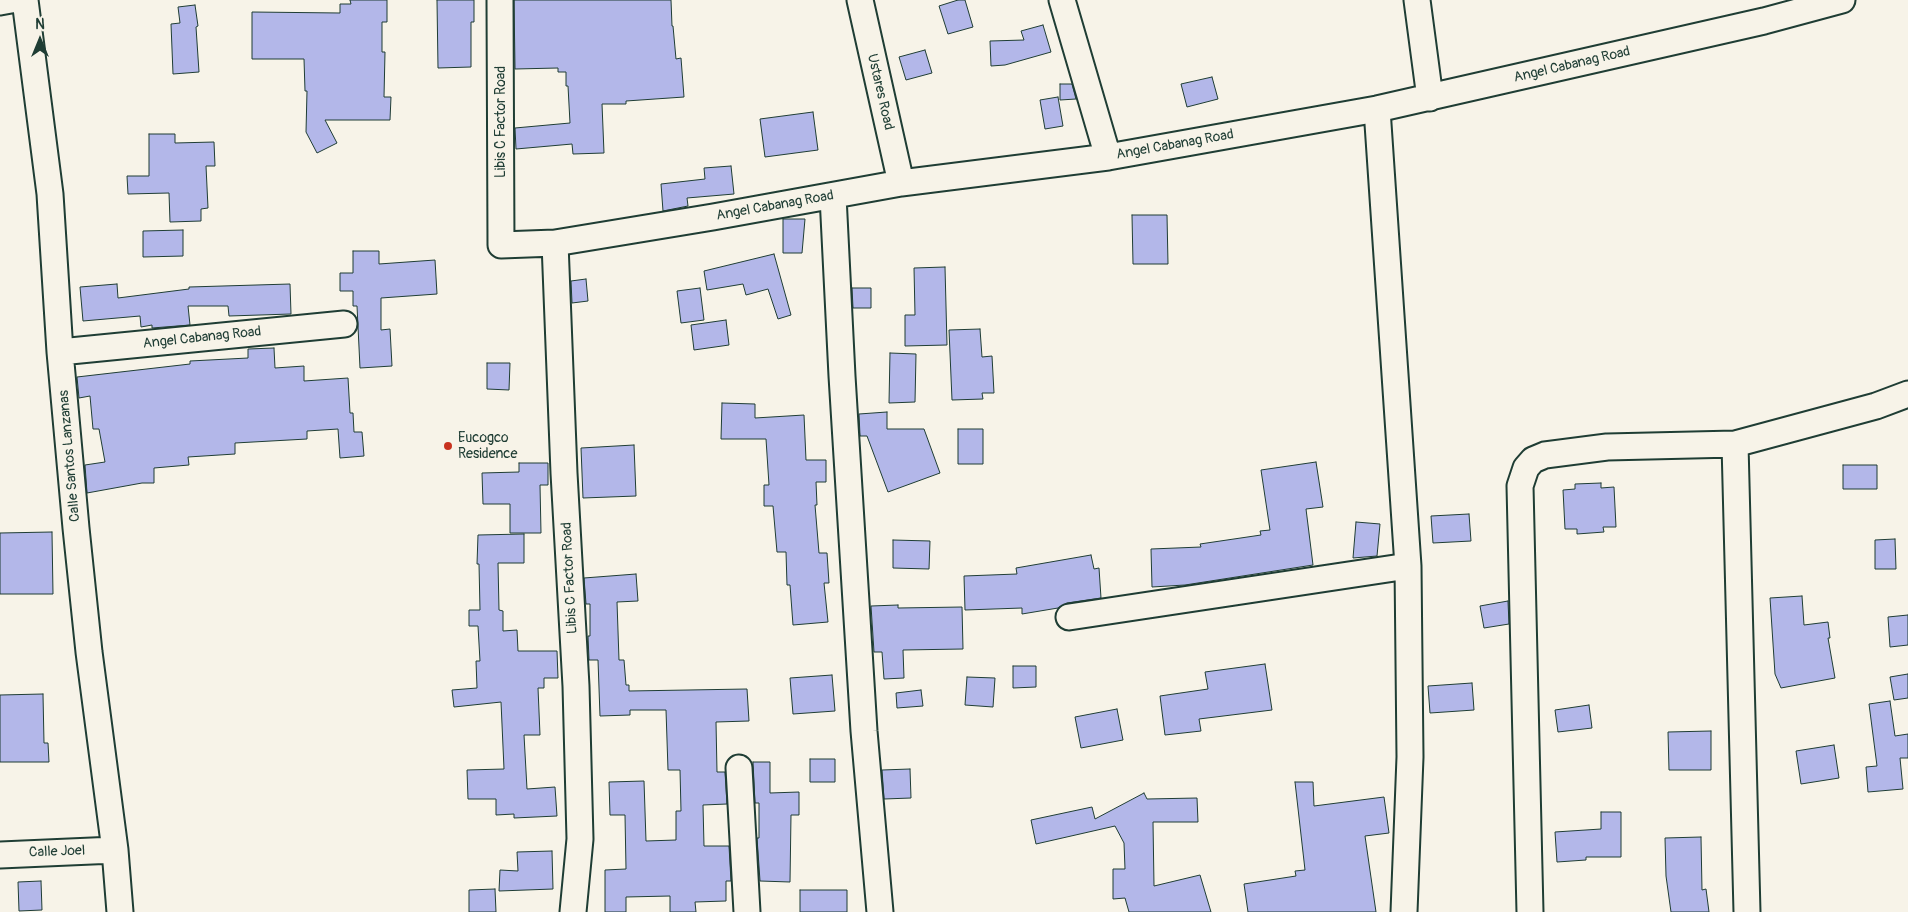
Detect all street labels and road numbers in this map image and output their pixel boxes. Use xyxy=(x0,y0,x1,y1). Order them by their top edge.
street label: Angel Cabanag Road xyxy=(1512,43,1632,87)
street label: Ustares Road xyxy=(863,52,897,132)
street label: Libis C Factor Road xyxy=(493,66,509,178)
street label: Angel Cabanag Road xyxy=(1115,126,1235,164)
street label: Angel Cabanag Road xyxy=(715,187,835,225)
street label: Angel Cabanag Road xyxy=(142,323,262,353)
street label: Calle Santos Lanzanas xyxy=(56,389,84,523)
street label: Libis C Factor Road xyxy=(559,522,581,634)
street label: Calle Joel xyxy=(29,843,85,861)

